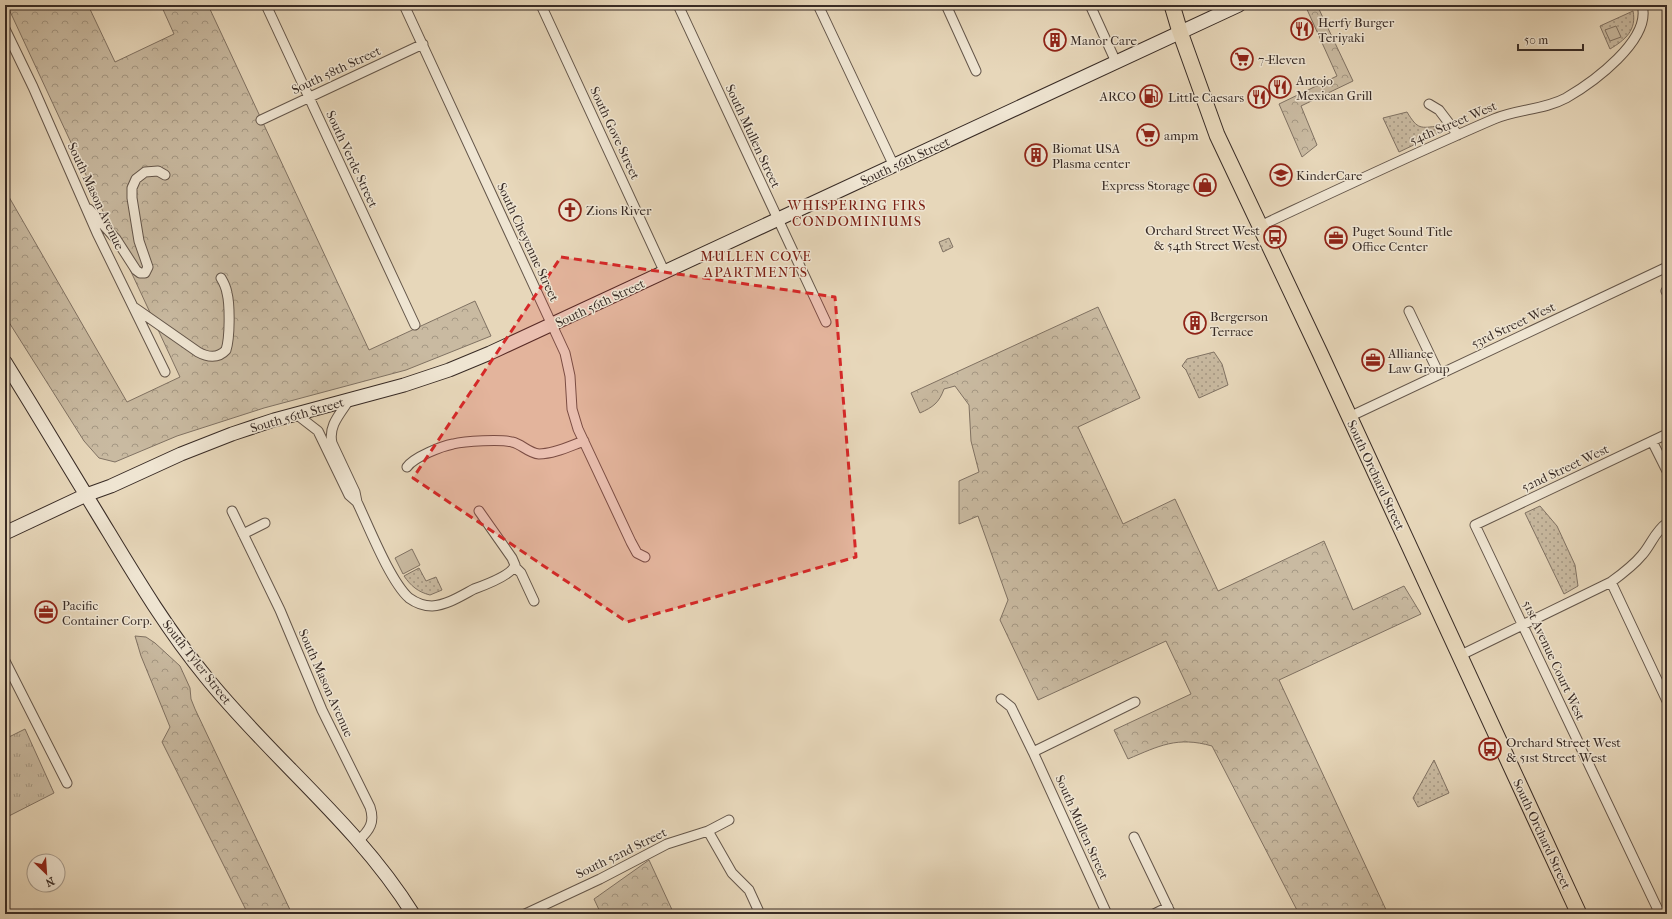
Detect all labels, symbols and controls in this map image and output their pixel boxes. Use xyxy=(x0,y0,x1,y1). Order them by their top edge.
place label: Herfy Burger Teriyaki xyxy=(1318,15,1395,45)
restaurant icon: Herfy Burger Teriyaki xyxy=(1289,16,1315,42)
scale bar xyxy=(1518,26,1583,52)
building icon: Manor Care xyxy=(1042,27,1068,53)
place label: Manor Care xyxy=(1070,33,1137,48)
text: 50 m xyxy=(1524,33,1548,47)
street label: South 58th Street xyxy=(289,43,383,97)
supermarket icon: 7-Eleven xyxy=(1229,46,1255,72)
place label: 7-Eleven xyxy=(1258,52,1306,67)
place label: Antojo Mexican Grill xyxy=(1295,73,1373,103)
restaurant icon: Antojo Mexican Grill xyxy=(1267,74,1293,100)
street label: South Mullen Street xyxy=(722,82,784,190)
fuel station icon: ARCO xyxy=(1138,83,1164,109)
street label: South Gove Street xyxy=(587,84,643,182)
restaurant icon: Little Caesars xyxy=(1246,84,1272,110)
place label: ARCO xyxy=(1098,89,1136,104)
place label: Little Caesars xyxy=(1168,90,1244,105)
street label: 54th Street West xyxy=(1407,98,1499,148)
street label: South Verde Street xyxy=(323,108,381,210)
supermarket icon: ampm xyxy=(1135,122,1161,148)
place label: ampm xyxy=(1164,128,1199,143)
street label: South 56th Street xyxy=(858,134,952,188)
street label: South Mason Avenue xyxy=(65,140,128,253)
place label: Biomat USA Plasma center xyxy=(1052,141,1131,171)
building icon: Biomat USA Plasma center xyxy=(1023,142,1049,168)
school or university icon: KinderCare xyxy=(1268,162,1294,188)
place label: KinderCare xyxy=(1296,168,1363,183)
shop icon: Express Storage xyxy=(1192,172,1218,198)
place label: Express Storage xyxy=(1101,178,1191,193)
street label: South Cheyenne Street xyxy=(494,180,562,304)
church icon: Zions River xyxy=(557,197,583,223)
district label: WHISPERING FIRS CONDOMINIUMS xyxy=(787,197,926,230)
place label: Zions River xyxy=(586,203,652,218)
place label: Orchard Street West & 54th Street West xyxy=(1145,223,1260,253)
bus stop icon: Orchard Street West & 54th Street West xyxy=(1262,224,1288,250)
place label: Puget Sound Title Office Center xyxy=(1352,224,1453,254)
office icon: Puget Sound Title Office Center xyxy=(1323,225,1349,251)
district label: MULLEN COVE APARTMENTS xyxy=(700,248,812,281)
street label: South 56th Street xyxy=(553,276,647,330)
street label: 53rd Street West xyxy=(1469,299,1558,351)
place label: Bergerson Terrace xyxy=(1210,309,1269,339)
building icon: Bergerson Terrace xyxy=(1182,310,1208,336)
place label: Alliance Law Group xyxy=(1387,346,1450,376)
office icon: Alliance Law Group xyxy=(1360,347,1386,373)
street label: South 56th Street xyxy=(248,394,346,436)
street label: South Orchard Street xyxy=(1344,418,1408,533)
street label: 52nd Street West xyxy=(1519,441,1611,495)
place label: Pacific Container Corp. xyxy=(62,598,152,628)
street label: 51st Avenue Court West xyxy=(1520,598,1589,723)
office icon: Pacific Container Corp. xyxy=(33,599,59,625)
street label: South Tyler Street xyxy=(159,617,235,708)
street label: South Mason Avenue xyxy=(295,627,357,740)
place label: Orchard Street West & 51st Street West xyxy=(1506,735,1621,765)
bus stop icon: Orchard Street West & 51st Street West xyxy=(1477,736,1503,762)
street label: South Mullen Street xyxy=(1052,773,1112,882)
street label: South Orchard Street xyxy=(1510,777,1574,892)
street label: South 52nd Street xyxy=(573,824,669,881)
north arrow xyxy=(26,853,66,893)
text: N xyxy=(43,874,57,890)

